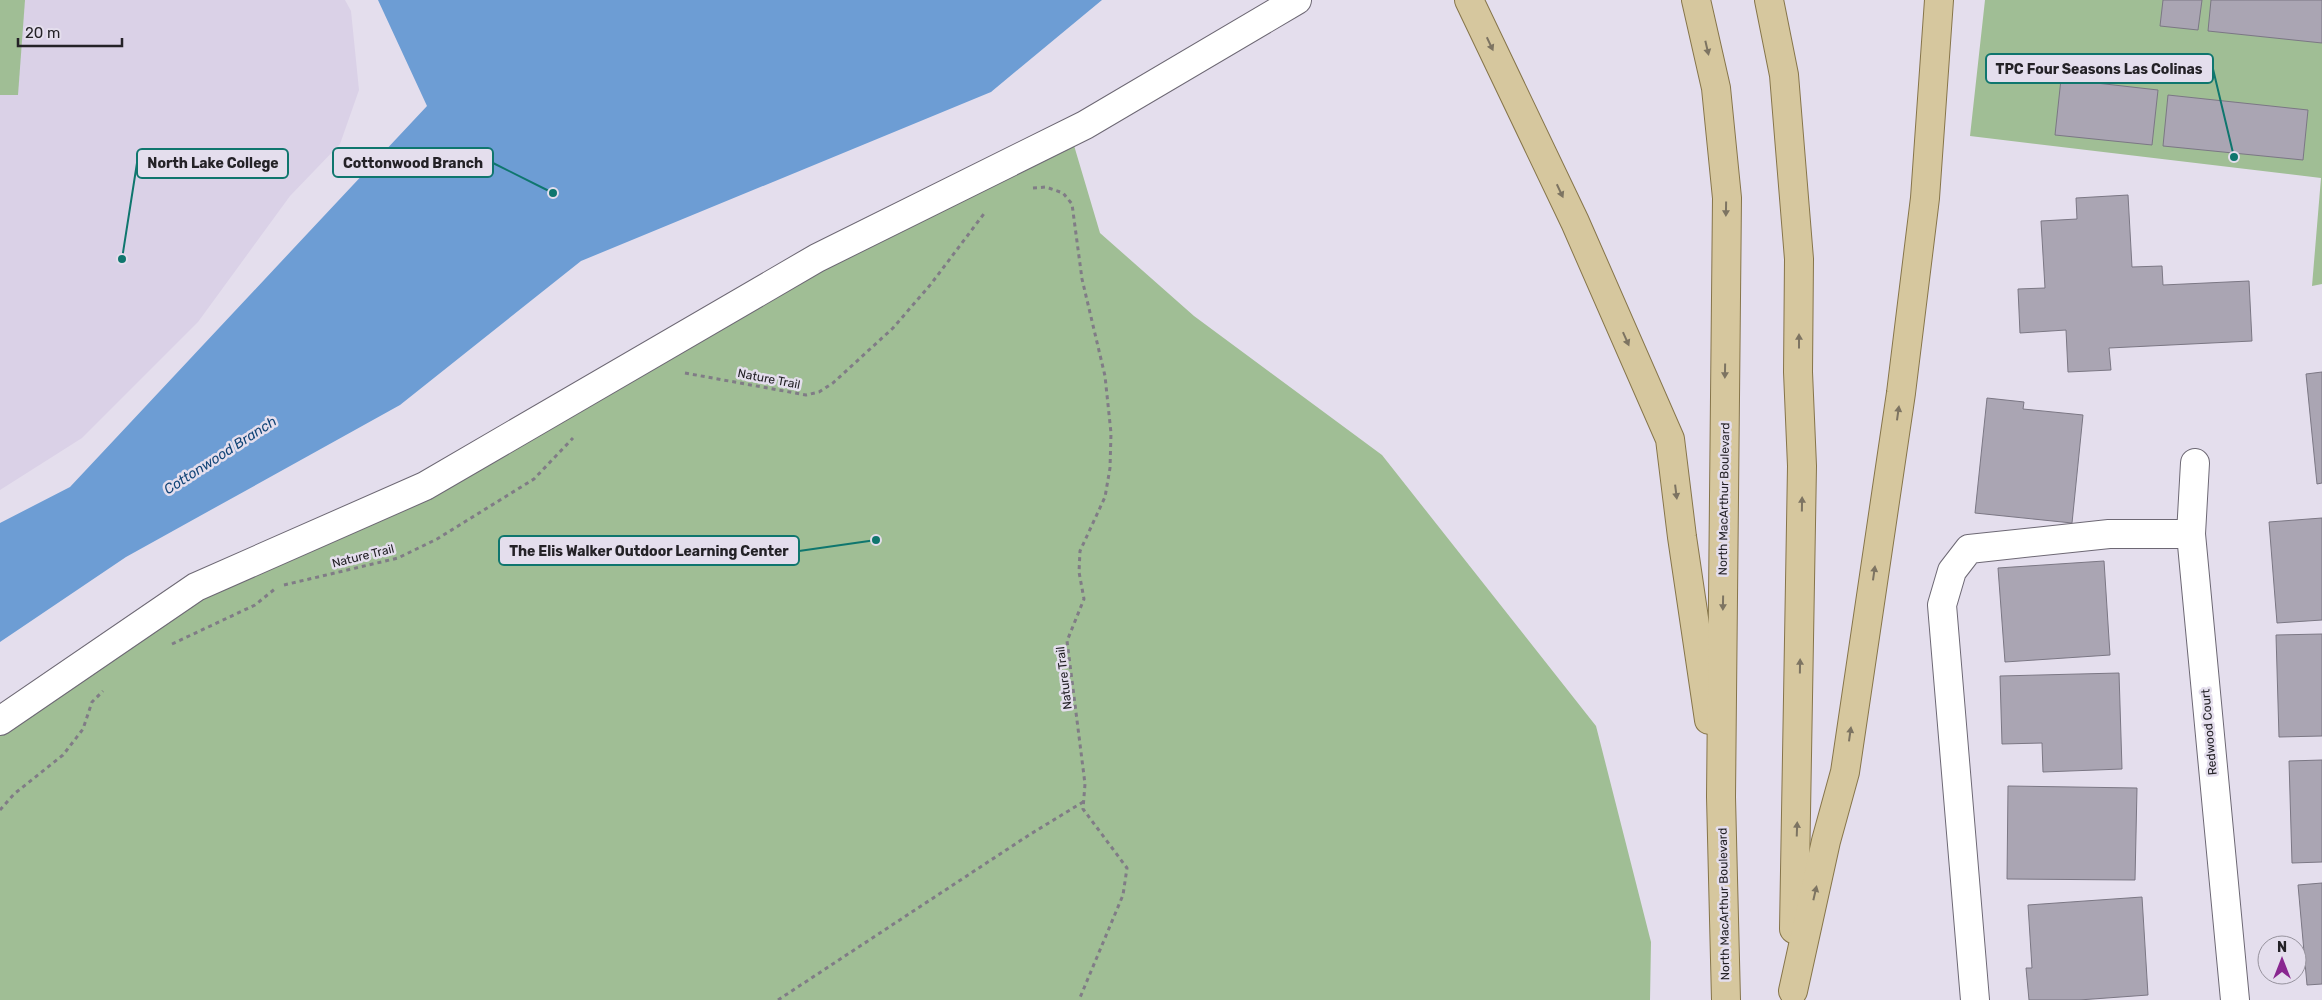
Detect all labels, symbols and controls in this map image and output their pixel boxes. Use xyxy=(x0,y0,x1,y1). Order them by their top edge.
scale bar xyxy=(18,15,121,47)
text: 20 m xyxy=(25,24,60,42)
one-way arrow xyxy=(1487,37,1495,51)
one-way arrow xyxy=(1703,40,1711,55)
callout: TPC Four Seasons Las Colinas xyxy=(1986,54,2213,83)
text: TPC Four Seasons Las Colinas xyxy=(1996,61,2203,78)
callout: Cottonwood Branch xyxy=(333,148,493,177)
callout: North Lake College xyxy=(137,149,288,178)
text: North Lake College xyxy=(147,155,279,172)
text: Cottonwood Branch xyxy=(343,155,483,172)
one-way arrow xyxy=(1556,184,1564,198)
one-way arrow xyxy=(1722,201,1730,217)
one-way arrow xyxy=(1623,332,1631,346)
one-way arrow xyxy=(1795,333,1803,349)
one-way arrow xyxy=(1721,363,1729,379)
street label: Nature Trail xyxy=(736,366,802,392)
one-way arrow xyxy=(1895,404,1903,420)
water label: Cottonwood Branch xyxy=(161,413,280,498)
street label: North MacArthur Boulevard xyxy=(1716,423,1732,575)
one-way arrow xyxy=(1672,484,1680,500)
one-way arrow xyxy=(1798,496,1806,512)
callout: The Elis Walker Outdoor Learning Center xyxy=(499,536,799,565)
street label: Nature Trail xyxy=(330,542,396,570)
text: The Elis Walker Outdoor Learning Center xyxy=(509,543,789,560)
one-way arrow xyxy=(1871,565,1879,581)
one-way arrow xyxy=(1719,596,1727,612)
street label: Nature Trail xyxy=(1053,646,1075,710)
one-way arrow xyxy=(1796,658,1804,674)
street label: Redwood Court xyxy=(2198,688,2220,776)
one-way arrow xyxy=(1847,726,1855,742)
one-way arrow xyxy=(1793,821,1801,837)
street label: North MacArthur Boulevard xyxy=(1716,828,1732,980)
one-way arrow xyxy=(1811,885,1819,900)
north arrow xyxy=(2257,935,2307,985)
text: N xyxy=(2277,939,2287,956)

